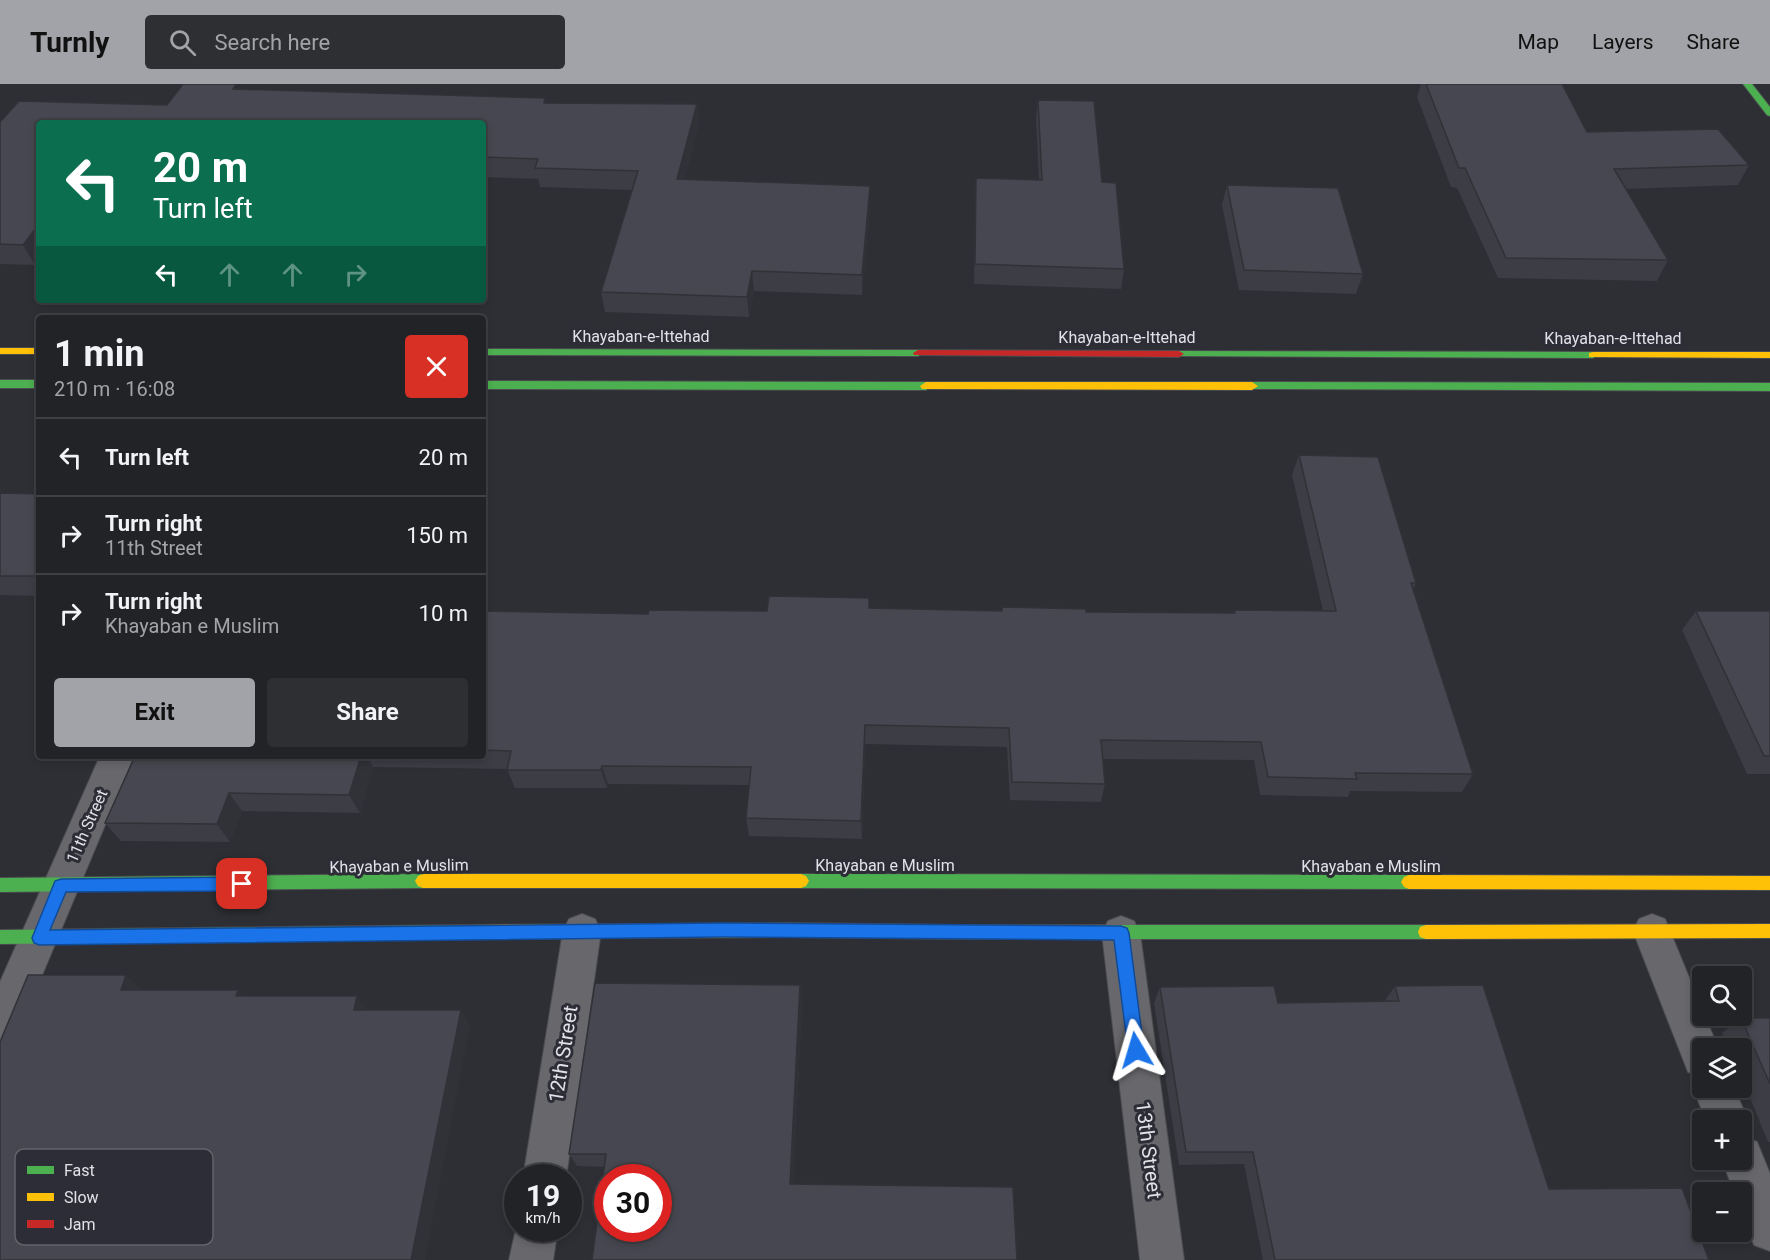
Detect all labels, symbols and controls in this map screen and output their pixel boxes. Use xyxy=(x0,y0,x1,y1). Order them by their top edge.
search box xyxy=(145,15,565,69)
text: Turnly xyxy=(30,26,109,59)
icon: search xyxy=(166,26,199,59)
text: Search here xyxy=(214,30,330,55)
text: Map xyxy=(1517,30,1559,54)
text: Layers xyxy=(1592,30,1653,54)
text: Share xyxy=(1686,30,1740,54)
text: 20 m xyxy=(153,143,248,192)
icon: left xyxy=(54,144,132,222)
text: Turn left xyxy=(153,193,253,225)
icon: left xyxy=(150,258,183,291)
icon: ahead xyxy=(213,258,246,291)
icon: ahead xyxy=(276,258,309,291)
icon: right xyxy=(339,258,372,291)
street label: Khayaban-e-Ittehad xyxy=(572,327,710,346)
street label: Khayaban-e-Ittehad xyxy=(1058,328,1196,347)
street label: Khayaban-e-Ittehad xyxy=(1544,329,1682,348)
text: 1 min xyxy=(54,333,145,375)
button: close xyxy=(405,335,468,398)
text: 210 m · 16:08 xyxy=(54,377,175,401)
icon: left xyxy=(54,441,87,474)
text: Turn left xyxy=(105,445,189,470)
text: 20 m xyxy=(419,445,468,470)
text: Turn right xyxy=(105,511,202,536)
icon: right xyxy=(54,519,87,552)
text: 150 m xyxy=(406,523,468,548)
text: 11th Street xyxy=(105,536,203,560)
text: Turn right xyxy=(105,589,202,614)
icon: right xyxy=(54,597,87,630)
text: 10 m xyxy=(419,601,468,626)
text: Khayaban e Muslim xyxy=(105,614,279,638)
button: Exit xyxy=(54,678,255,747)
button: Share xyxy=(267,678,468,747)
street label: 11th Street xyxy=(62,786,112,866)
street label: Khayaban e Muslim xyxy=(329,855,469,877)
street label: Khayaban e Muslim xyxy=(815,856,955,875)
street label: Khayaban e Muslim xyxy=(1301,857,1441,876)
pin xyxy=(216,858,267,909)
icon: arrive xyxy=(225,867,258,900)
map controls xyxy=(1692,966,1752,1242)
button: search xyxy=(1692,966,1752,1026)
street label: 12th Street xyxy=(544,1004,582,1104)
position arrow xyxy=(1104,1018,1168,1082)
button: layers xyxy=(1692,1038,1752,1098)
street label: 13th Street xyxy=(1131,1100,1167,1200)
button: + xyxy=(1692,1110,1752,1170)
legend xyxy=(15,1149,213,1245)
text: Fast xyxy=(64,1161,95,1180)
speed limit sign: 30 xyxy=(594,1164,672,1242)
text: 19 xyxy=(526,1178,560,1213)
button: − xyxy=(1692,1182,1752,1242)
text: Slow xyxy=(64,1188,99,1207)
text: km/h xyxy=(525,1209,561,1227)
text: Jam xyxy=(64,1215,96,1234)

